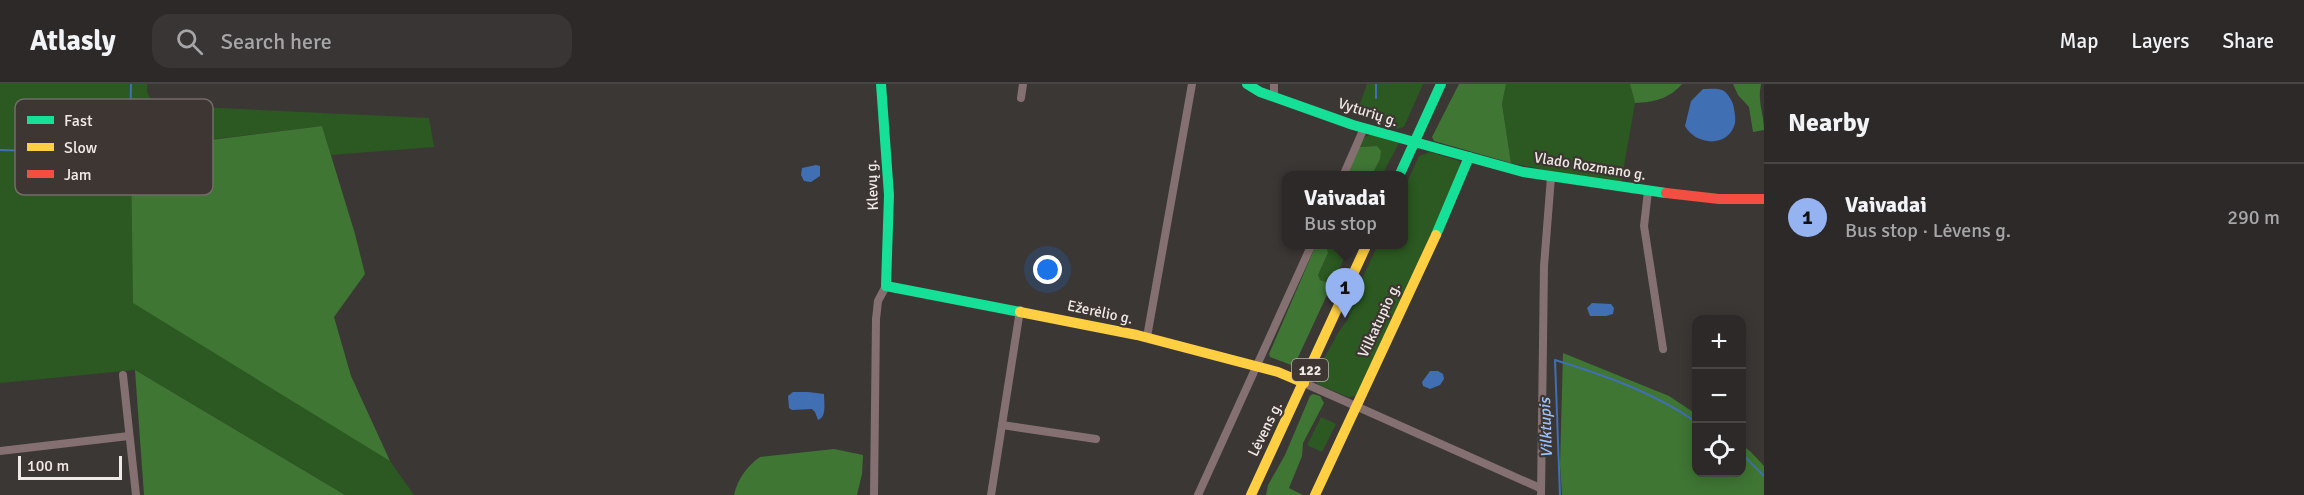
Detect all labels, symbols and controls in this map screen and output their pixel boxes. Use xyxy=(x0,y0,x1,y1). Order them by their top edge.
search box xyxy=(152,14,572,68)
text: Atlasly xyxy=(30,24,116,58)
icon: search xyxy=(173,25,206,58)
text: Search here xyxy=(221,28,332,55)
text: Map xyxy=(2060,28,2098,54)
text: Layers xyxy=(2131,28,2189,54)
text: Share xyxy=(2222,28,2274,54)
street label: Vyturių g. xyxy=(1336,94,1400,130)
legend xyxy=(15,99,213,195)
text: Nearby xyxy=(1788,107,1869,139)
text: Fast xyxy=(64,111,93,131)
text: Slow xyxy=(64,138,98,158)
street label: Vlado Rozmano g. xyxy=(1533,148,1647,184)
street label: Klevų g. xyxy=(862,159,882,211)
text: Jam xyxy=(64,165,92,185)
popup xyxy=(1282,171,1408,249)
text: Vaivadai xyxy=(1304,184,1386,211)
text: Vaivadai xyxy=(1845,191,1927,218)
text: 1 xyxy=(1802,205,1813,230)
text: 290 m xyxy=(2227,205,2280,230)
text: Bus stop xyxy=(1304,211,1377,236)
text: Bus stop · Lėvens g. xyxy=(1845,218,2011,243)
your location xyxy=(1033,255,1062,284)
pin: 1 xyxy=(1326,268,1364,318)
street label: Vilkatupio g. xyxy=(1354,280,1404,360)
street label: Ežerėlio g. xyxy=(1066,296,1134,328)
map controls xyxy=(1692,315,1746,477)
button: + xyxy=(1692,315,1746,369)
road number: 122 xyxy=(1292,359,1328,381)
button: − xyxy=(1692,369,1746,423)
water label: Vilktupis xyxy=(1535,395,1557,459)
street label: Lėvens g. xyxy=(1244,399,1286,459)
button: locate xyxy=(1692,423,1746,477)
scale bar xyxy=(18,453,122,480)
text: 100 m xyxy=(27,456,69,476)

